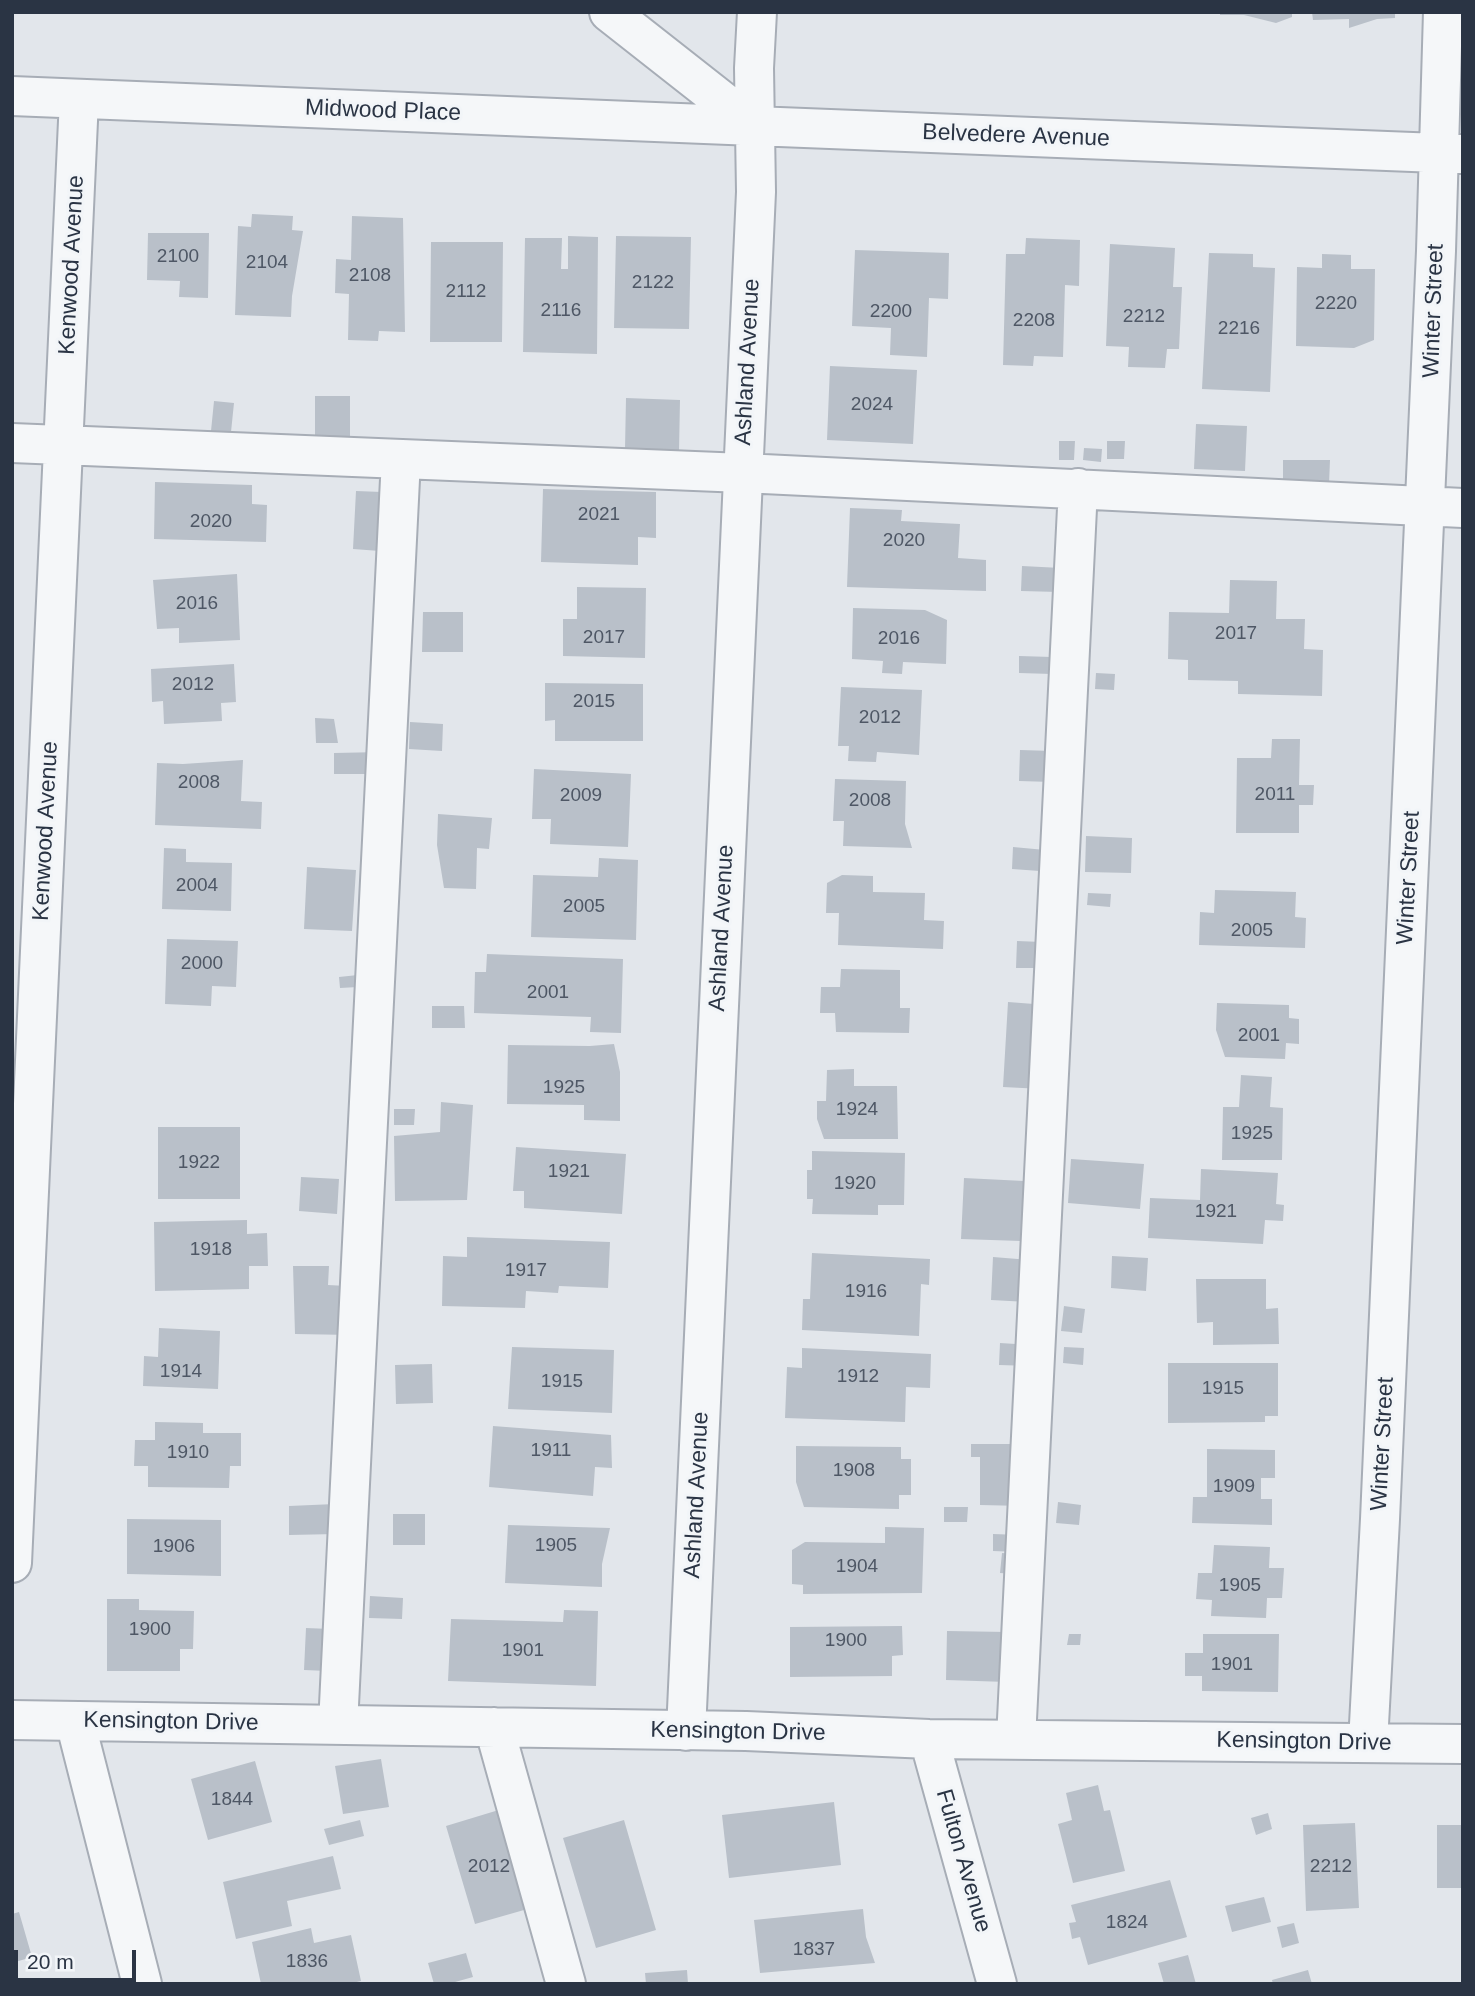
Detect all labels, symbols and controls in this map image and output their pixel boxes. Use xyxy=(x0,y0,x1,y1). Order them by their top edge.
street label: Midwood Place xyxy=(305,94,461,128)
street label: Belvedere Avenue xyxy=(922,119,1110,153)
street label: Kenwood Avenue xyxy=(54,174,90,356)
street label: Winter Street xyxy=(1418,243,1450,379)
house number: 2100 xyxy=(157,246,199,268)
house number: 2104 xyxy=(246,252,288,274)
house number: 2108 xyxy=(349,265,391,287)
house number: 2122 xyxy=(632,272,674,294)
street label: Ashland Avenue xyxy=(730,278,766,446)
house number: 2112 xyxy=(446,281,486,303)
house number: 2220 xyxy=(1315,293,1357,315)
house number: 2116 xyxy=(541,300,581,322)
house number: 2200 xyxy=(870,301,912,323)
house number: 2212 xyxy=(1123,306,1165,328)
house number: 2208 xyxy=(1013,310,1055,332)
house number: 2216 xyxy=(1218,318,1260,340)
house number: 2024 xyxy=(851,394,893,416)
house number: 2021 xyxy=(578,504,620,526)
house number: 2020 xyxy=(190,511,232,533)
house number: 2020 xyxy=(883,530,925,552)
house number: 2016 xyxy=(176,593,218,615)
house number: 2017 xyxy=(1215,623,1257,645)
house number: 2017 xyxy=(583,627,625,649)
house number: 2016 xyxy=(878,628,920,650)
house number: 2012 xyxy=(172,674,214,696)
house number: 2015 xyxy=(573,691,615,713)
house number: 2012 xyxy=(859,707,901,729)
street label: Kenwood Avenue xyxy=(28,740,64,922)
house number: 2008 xyxy=(178,772,220,794)
house number: 2011 xyxy=(1255,784,1295,806)
house number: 2009 xyxy=(560,785,602,807)
house number: 2008 xyxy=(849,790,891,812)
street label: Winter Street xyxy=(1392,810,1426,946)
street label: Ashland Avenue xyxy=(704,844,740,1012)
house number: 2004 xyxy=(176,875,218,897)
house number: 2005 xyxy=(563,896,605,918)
house number: 2005 xyxy=(1231,920,1273,942)
house number: 2000 xyxy=(181,953,223,975)
house number: 2001 xyxy=(527,982,569,1004)
house number: 2001 xyxy=(1238,1025,1280,1047)
house number: 1925 xyxy=(543,1077,585,1099)
house number: 1924 xyxy=(836,1099,878,1121)
house number: 1925 xyxy=(1231,1123,1273,1145)
house number: 1922 xyxy=(178,1152,220,1174)
house number: 1921 xyxy=(548,1161,590,1183)
house number: 1920 xyxy=(834,1173,876,1195)
house number: 1921 xyxy=(1195,1201,1237,1223)
house number: 1918 xyxy=(190,1239,232,1261)
house number: 1917 xyxy=(505,1260,547,1282)
house number: 1916 xyxy=(845,1281,887,1303)
house number: 1914 xyxy=(160,1361,202,1383)
house number: 1912 xyxy=(837,1366,879,1388)
house number: 1915 xyxy=(541,1371,583,1393)
street label: Winter Street xyxy=(1366,1376,1400,1512)
house number: 1915 xyxy=(1202,1378,1244,1400)
street label: Ashland Avenue xyxy=(679,1411,715,1579)
house number: 1911 xyxy=(531,1440,571,1462)
house number: 1910 xyxy=(167,1442,209,1464)
house number: 1908 xyxy=(833,1460,875,1482)
house number: 1909 xyxy=(1213,1476,1255,1498)
house number: 1905 xyxy=(535,1535,577,1557)
house number: 1906 xyxy=(153,1536,195,1558)
house number: 1904 xyxy=(836,1556,878,1578)
house number: 1905 xyxy=(1219,1575,1261,1597)
house number: 1900 xyxy=(129,1619,171,1641)
house number: 1900 xyxy=(825,1630,867,1652)
house number: 1901 xyxy=(502,1640,544,1662)
house number: 1901 xyxy=(1211,1654,1253,1676)
street label: Kensington Drive xyxy=(83,1707,259,1737)
street label: Kensington Drive xyxy=(650,1717,826,1747)
street label: Kensington Drive xyxy=(1216,1727,1392,1757)
street label: Fulton Avenue xyxy=(929,1786,997,1936)
house number: 1844 xyxy=(211,1789,253,1811)
house number: 2012 xyxy=(468,1856,510,1878)
house number: 2212 xyxy=(1310,1856,1352,1878)
house number: 1824 xyxy=(1106,1912,1148,1934)
scale bar xyxy=(18,1937,140,1981)
house number: 1837 xyxy=(793,1939,835,1961)
text: 20 m xyxy=(27,1950,74,1973)
house number: 1836 xyxy=(286,1951,328,1973)

